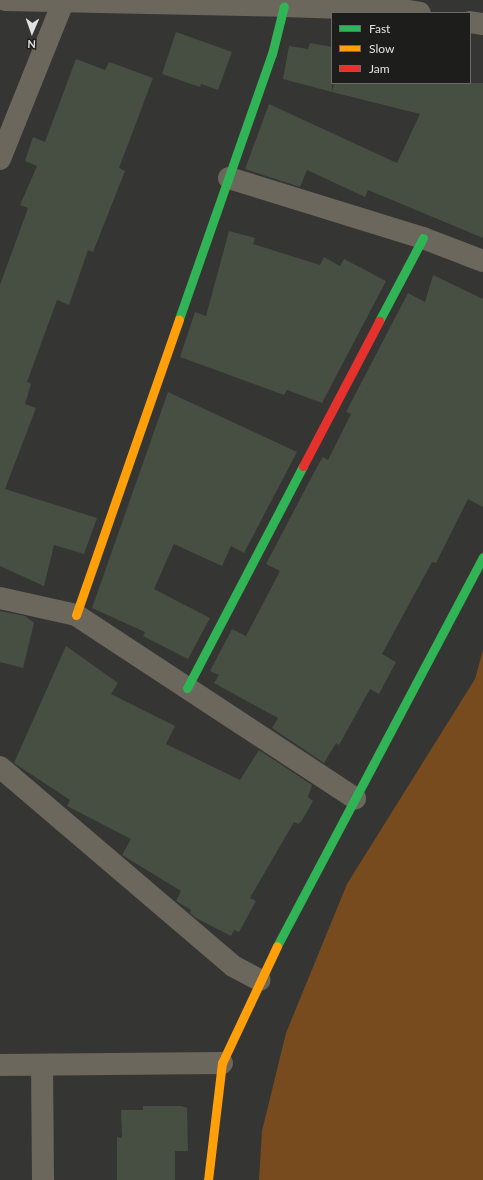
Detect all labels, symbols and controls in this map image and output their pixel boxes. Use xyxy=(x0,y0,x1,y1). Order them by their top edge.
north arrow xyxy=(12,12,52,52)
legend xyxy=(331,12,471,84)
text: Fast xyxy=(369,21,390,36)
text: N xyxy=(27,38,36,51)
text: Slow xyxy=(369,41,394,56)
text: Jam xyxy=(369,61,390,76)

